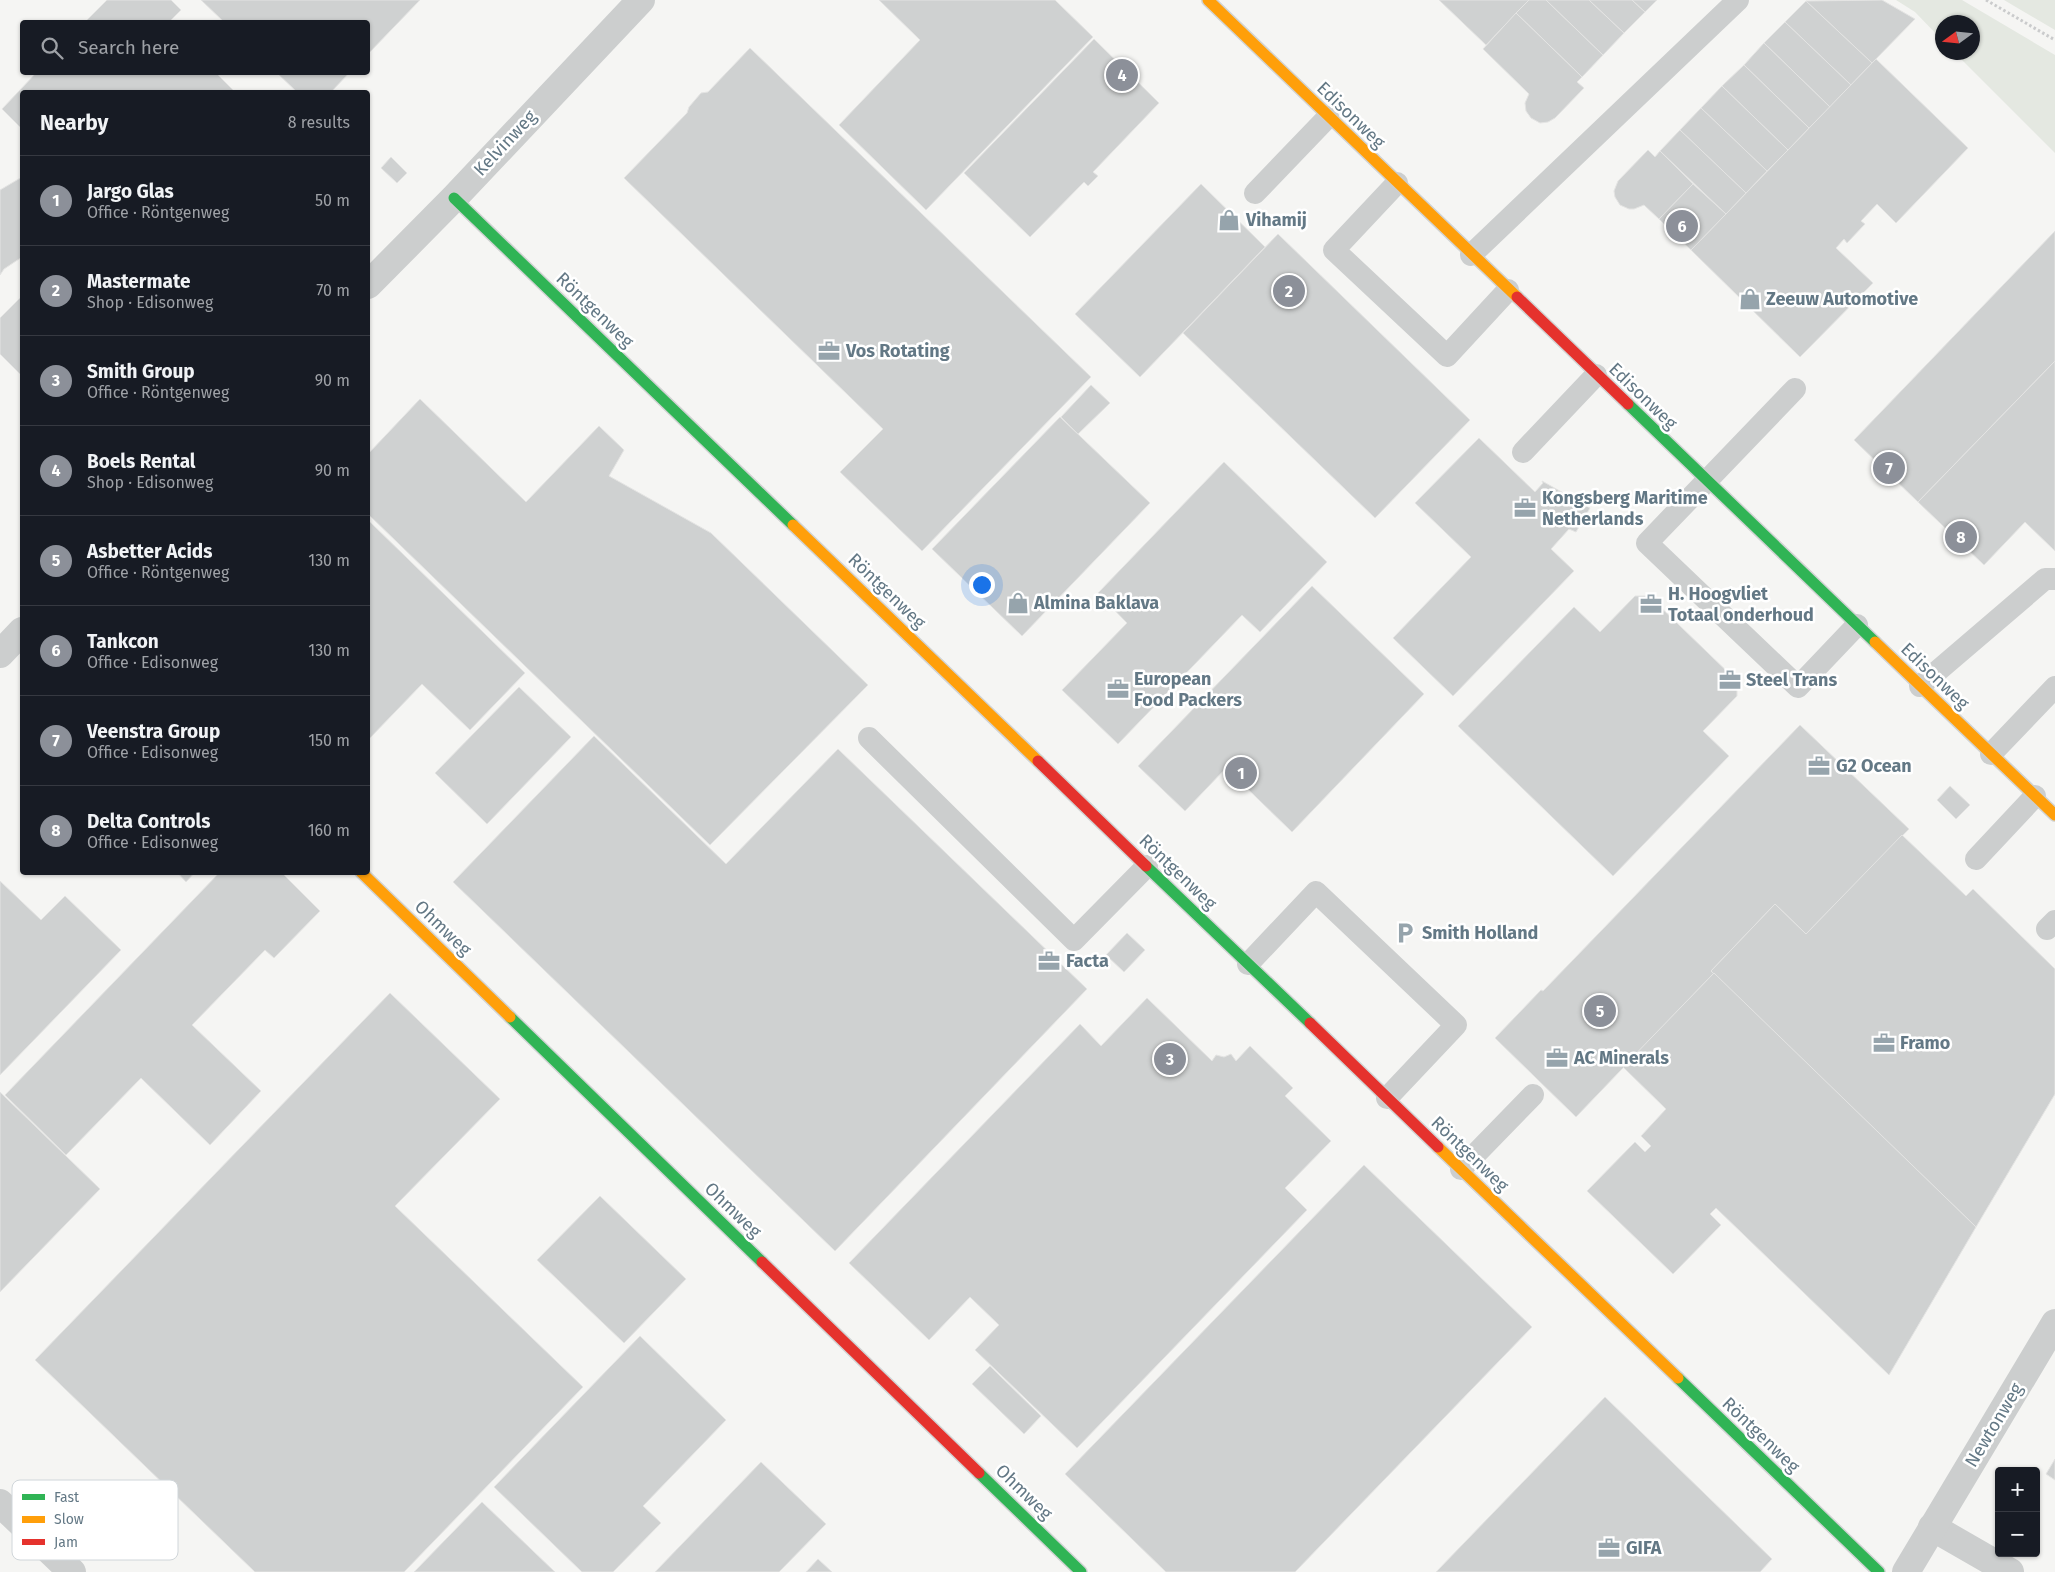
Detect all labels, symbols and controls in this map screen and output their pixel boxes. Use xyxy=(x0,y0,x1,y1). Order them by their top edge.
north arrow xyxy=(1935,15,1980,60)
search box xyxy=(20,20,370,75)
icon: search xyxy=(38,34,66,62)
text: Search here xyxy=(78,36,179,59)
pin: 4 xyxy=(1106,56,1138,94)
street label: Edisonweg xyxy=(1312,77,1390,153)
street label: Kelvinweg xyxy=(469,105,541,180)
text: Nearby xyxy=(40,110,108,136)
text: 8 results xyxy=(288,113,350,132)
text: Jargo Glas xyxy=(87,180,174,203)
text: 1 xyxy=(52,191,60,210)
text: 50 m xyxy=(315,191,350,210)
text: Office · Röntgenweg xyxy=(87,203,229,222)
shop icon: Vihamij xyxy=(1216,207,1242,233)
pin: 6 xyxy=(1666,207,1698,245)
place label: Vihamij xyxy=(1245,209,1307,231)
street label: Röntgenweg xyxy=(552,268,639,353)
text: Mastermate xyxy=(87,270,190,293)
pin: 2 xyxy=(1273,272,1305,310)
text: 2 xyxy=(52,281,60,300)
text: 70 m xyxy=(316,281,350,300)
shop icon: Zeeuw Automotive xyxy=(1737,286,1763,312)
place label: Zeeuw Automotive xyxy=(1766,288,1918,310)
text: Shop · Edisonweg xyxy=(87,293,213,312)
office icon: Vos Rotating xyxy=(816,338,842,364)
place label: Vos Rotating xyxy=(845,340,950,362)
street label: Edisonweg xyxy=(1604,358,1682,434)
text: Smith Group xyxy=(87,360,195,383)
text: 3 xyxy=(52,371,60,390)
text: 90 m xyxy=(315,371,350,390)
text: Office · Röntgenweg xyxy=(87,383,229,402)
pin: 7 xyxy=(1873,449,1905,487)
text: Boels Rental xyxy=(87,450,196,473)
text: 4 xyxy=(51,461,61,480)
text: 90 m xyxy=(315,461,350,480)
text: Shop · Edisonweg xyxy=(87,473,213,492)
place label: Kongsberg Maritime Netherlands xyxy=(1542,487,1708,530)
office icon: Kongsberg Maritime Netherlands xyxy=(1512,495,1538,521)
pin: 8 xyxy=(1945,518,1977,556)
text: Asbetter Acids xyxy=(87,540,212,563)
street label: Röntgenweg xyxy=(844,549,931,634)
text: 5 xyxy=(52,551,60,570)
text: 130 m xyxy=(308,551,350,570)
text: Office · Röntgenweg xyxy=(87,563,229,582)
your location xyxy=(969,572,995,598)
place label: H. Hoogvliet Totaal onderhoud xyxy=(1668,583,1814,626)
shop icon: Almina Baklava xyxy=(1005,590,1031,616)
office icon: H. Hoogvliet Totaal onderhoud xyxy=(1638,591,1664,617)
place label: Almina Baklava xyxy=(1033,592,1159,614)
text: Tankcon xyxy=(87,630,159,653)
street label: Edisonweg xyxy=(1896,638,1974,714)
text: 6 xyxy=(51,641,61,660)
text: 130 m xyxy=(308,641,350,660)
text: Office · Edisonweg xyxy=(87,653,218,672)
office icon: Steel Trans xyxy=(1717,667,1743,693)
place label: European Food Packers xyxy=(1134,668,1242,711)
place label: Steel Trans xyxy=(1746,669,1837,691)
office icon: European Food Packers xyxy=(1105,676,1131,702)
text: Veenstra Group xyxy=(87,720,220,743)
text: 7 xyxy=(52,731,60,750)
text: 150 m xyxy=(308,731,350,750)
text: Office · Edisonweg xyxy=(87,743,218,762)
office icon: G2 Ocean xyxy=(1806,753,1832,779)
pin: 1 xyxy=(1225,754,1257,792)
place label: G2 Ocean xyxy=(1836,755,1912,777)
text: Delta Controls xyxy=(87,810,210,833)
text: 8 xyxy=(51,821,61,840)
text: 160 m xyxy=(308,821,350,840)
street label: Röntgenweg xyxy=(1135,830,1222,915)
text: Office · Edisonweg xyxy=(87,833,218,852)
street label: Ohmweg xyxy=(410,896,476,961)
parking icon: Smith Holland xyxy=(1392,920,1418,946)
place label: Smith Holland xyxy=(1422,922,1538,944)
office icon: Facta xyxy=(1036,948,1062,974)
place label: Facta xyxy=(1066,950,1109,972)
pin: 5 xyxy=(1584,992,1616,1030)
office icon: Framo xyxy=(1871,1030,1897,1056)
place label: Framo xyxy=(1900,1032,1950,1054)
pin: 3 xyxy=(1154,1040,1186,1078)
office icon: AC Minerals xyxy=(1544,1045,1570,1071)
place label: AC Minerals xyxy=(1573,1047,1669,1069)
street label: Röntgenweg xyxy=(1427,1112,1514,1197)
street label: Ohmweg xyxy=(700,1178,766,1243)
street label: Newtonweg xyxy=(1960,1378,2028,1471)
street label: Röntgenweg xyxy=(1718,1393,1805,1478)
street label: Ohmweg xyxy=(991,1460,1057,1525)
map controls xyxy=(1995,1467,2040,1557)
button: + xyxy=(1995,1467,2040,1512)
legend xyxy=(12,1480,178,1560)
text: Fast xyxy=(54,1489,80,1506)
text: Slow xyxy=(54,1511,84,1528)
button: − xyxy=(1995,1512,2040,1557)
text: Jam xyxy=(54,1534,78,1551)
office icon: GIFA xyxy=(1596,1535,1622,1561)
place label: GIFA xyxy=(1626,1537,1662,1559)

